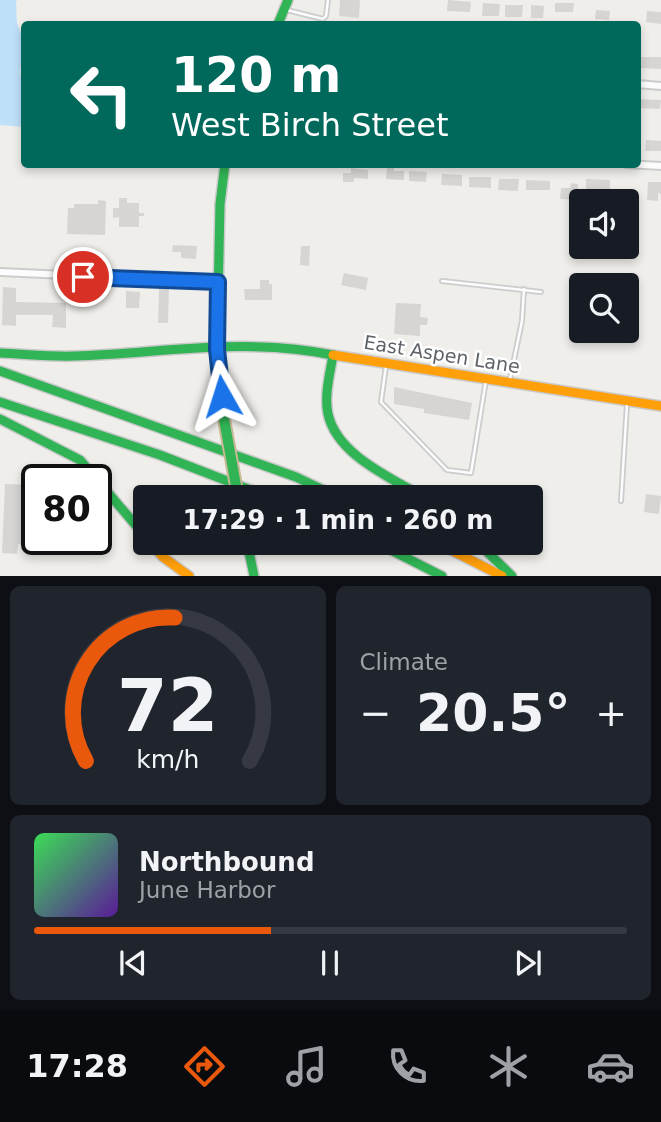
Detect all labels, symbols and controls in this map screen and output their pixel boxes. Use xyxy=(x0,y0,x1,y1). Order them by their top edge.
text: 120 m xyxy=(171,47,341,104)
icon: left xyxy=(56,49,147,140)
text: West Birch Street xyxy=(171,106,448,144)
map controls xyxy=(569,189,639,343)
button: sound xyxy=(569,189,639,259)
pin xyxy=(53,247,113,307)
icon: arrive xyxy=(64,258,102,296)
button: search xyxy=(569,273,639,343)
street label: East Aspen Lane xyxy=(362,331,522,377)
position arrow xyxy=(185,359,259,433)
speed limit sign: 80 xyxy=(21,464,112,555)
text: 17:29 · 1 min · 260 m xyxy=(183,505,493,535)
text: Climate xyxy=(360,649,448,675)
text: 72 xyxy=(117,664,218,749)
text: 20.5° xyxy=(416,683,570,743)
text: − xyxy=(360,691,391,735)
text: + xyxy=(595,691,627,735)
text: km/h xyxy=(136,745,199,774)
text: Northbound xyxy=(139,847,315,877)
text: June Harbor xyxy=(139,877,275,903)
icon: previous xyxy=(114,944,152,982)
icon: pause xyxy=(311,944,349,982)
icon: next xyxy=(509,944,547,982)
icon: directions xyxy=(180,1042,229,1091)
icon: music xyxy=(282,1042,331,1091)
icon: phone xyxy=(383,1042,432,1091)
icon: climate xyxy=(484,1042,533,1091)
icon: car xyxy=(586,1042,635,1091)
text: 17:28 xyxy=(26,1047,128,1085)

